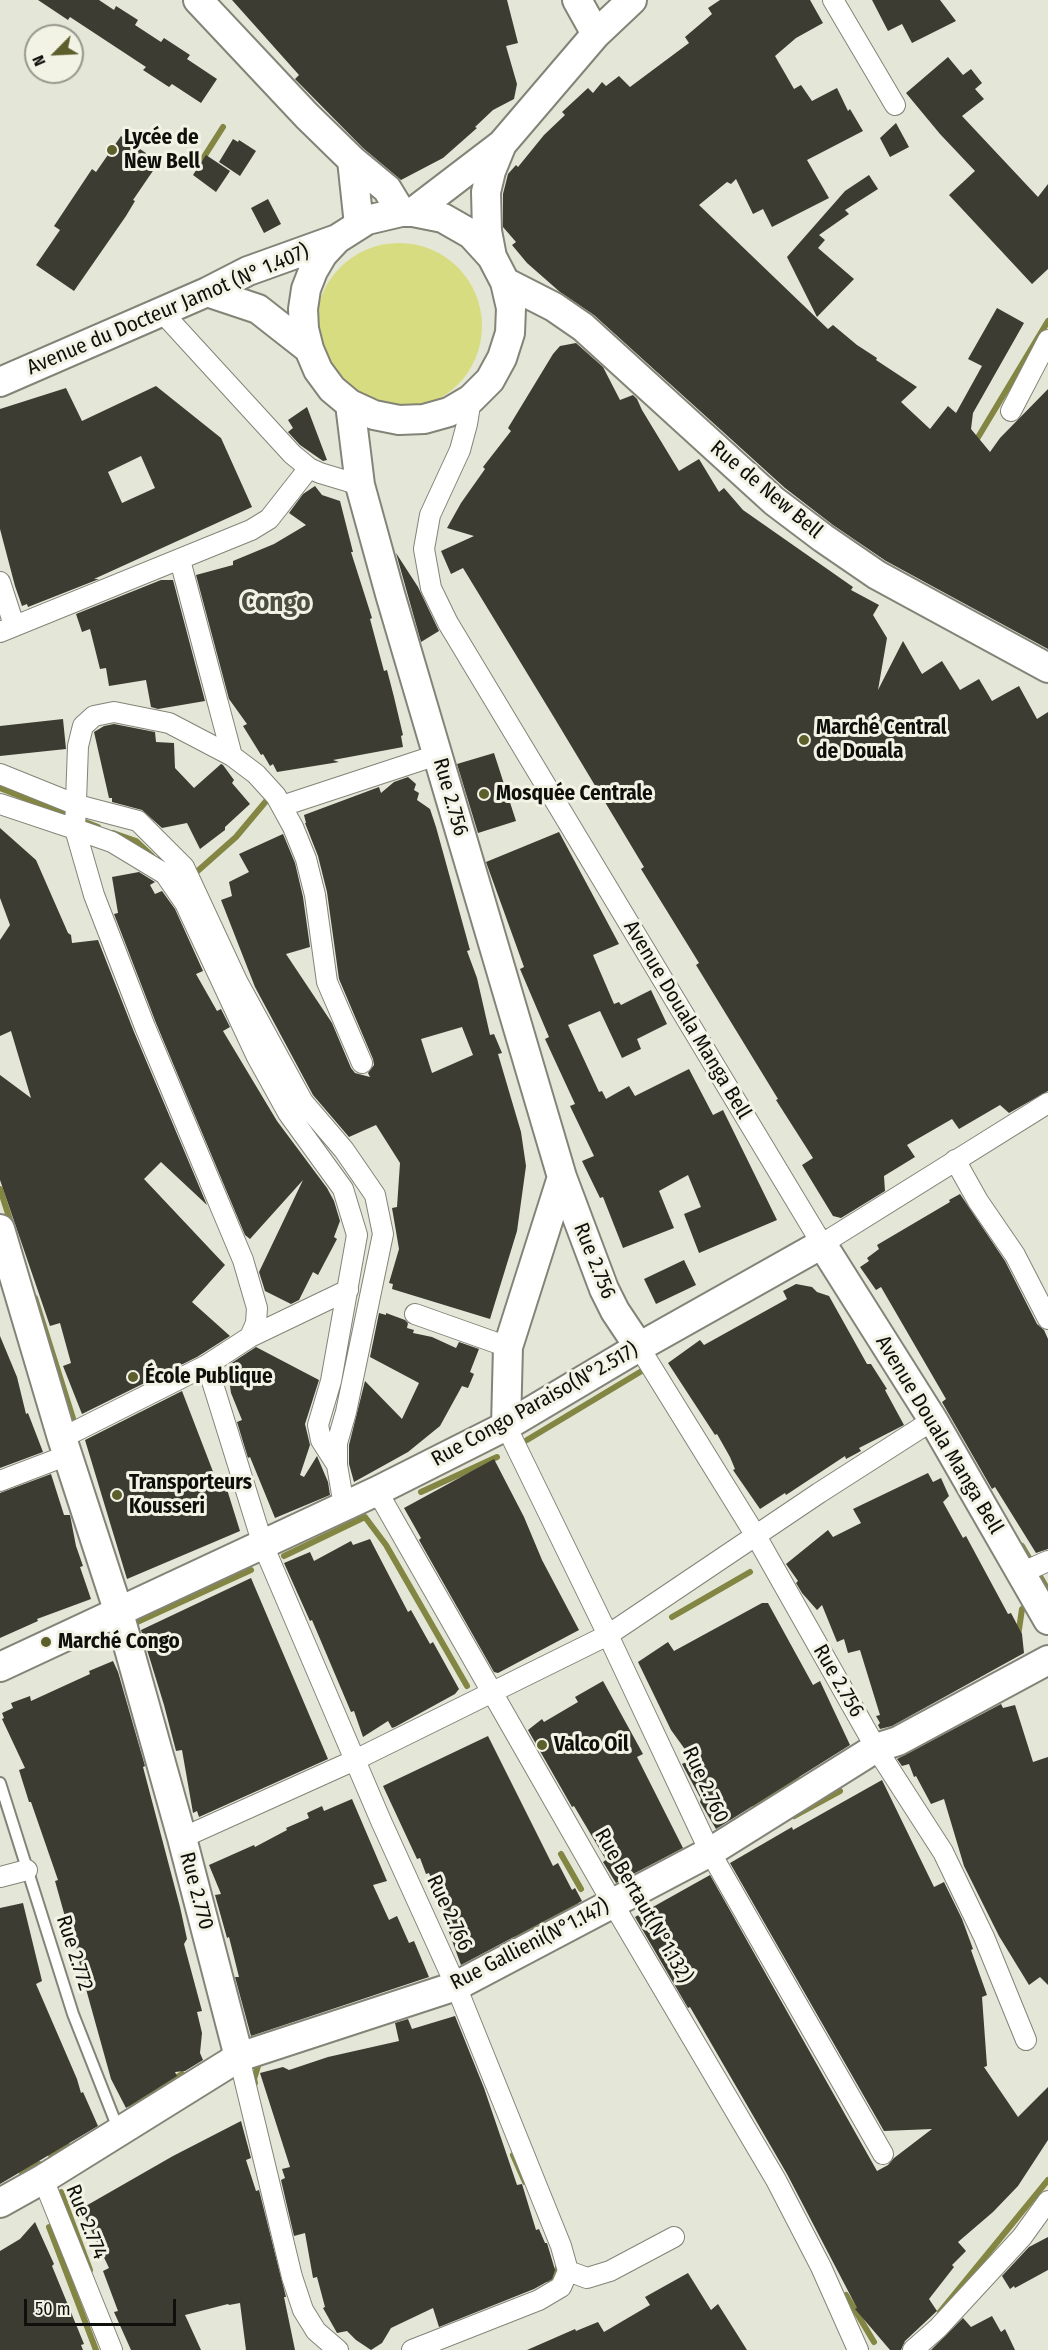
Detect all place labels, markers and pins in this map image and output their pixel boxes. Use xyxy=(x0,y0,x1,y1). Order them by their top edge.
place label: Lycée de New Bell xyxy=(124,125,200,175)
marker: Lycée de New Bell xyxy=(105,143,119,157)
place label: Marché Central de Douala xyxy=(816,715,946,765)
marker: Marché Central de Douala xyxy=(797,733,811,747)
place label: Mosquée Centrale xyxy=(496,781,653,807)
marker: Mosquée Centrale xyxy=(477,787,491,801)
place label: École Publique xyxy=(145,1364,273,1390)
marker: École Publique xyxy=(126,1370,140,1384)
place label: Transporteurs Kousseri xyxy=(129,1470,252,1520)
marker: Transporteurs Kousseri xyxy=(110,1488,124,1502)
place label: Marché Congo xyxy=(58,1629,180,1655)
marker: Marché Congo xyxy=(39,1635,53,1649)
place label: Valco Oil xyxy=(554,1732,629,1758)
marker: Valco Oil xyxy=(535,1738,549,1752)

